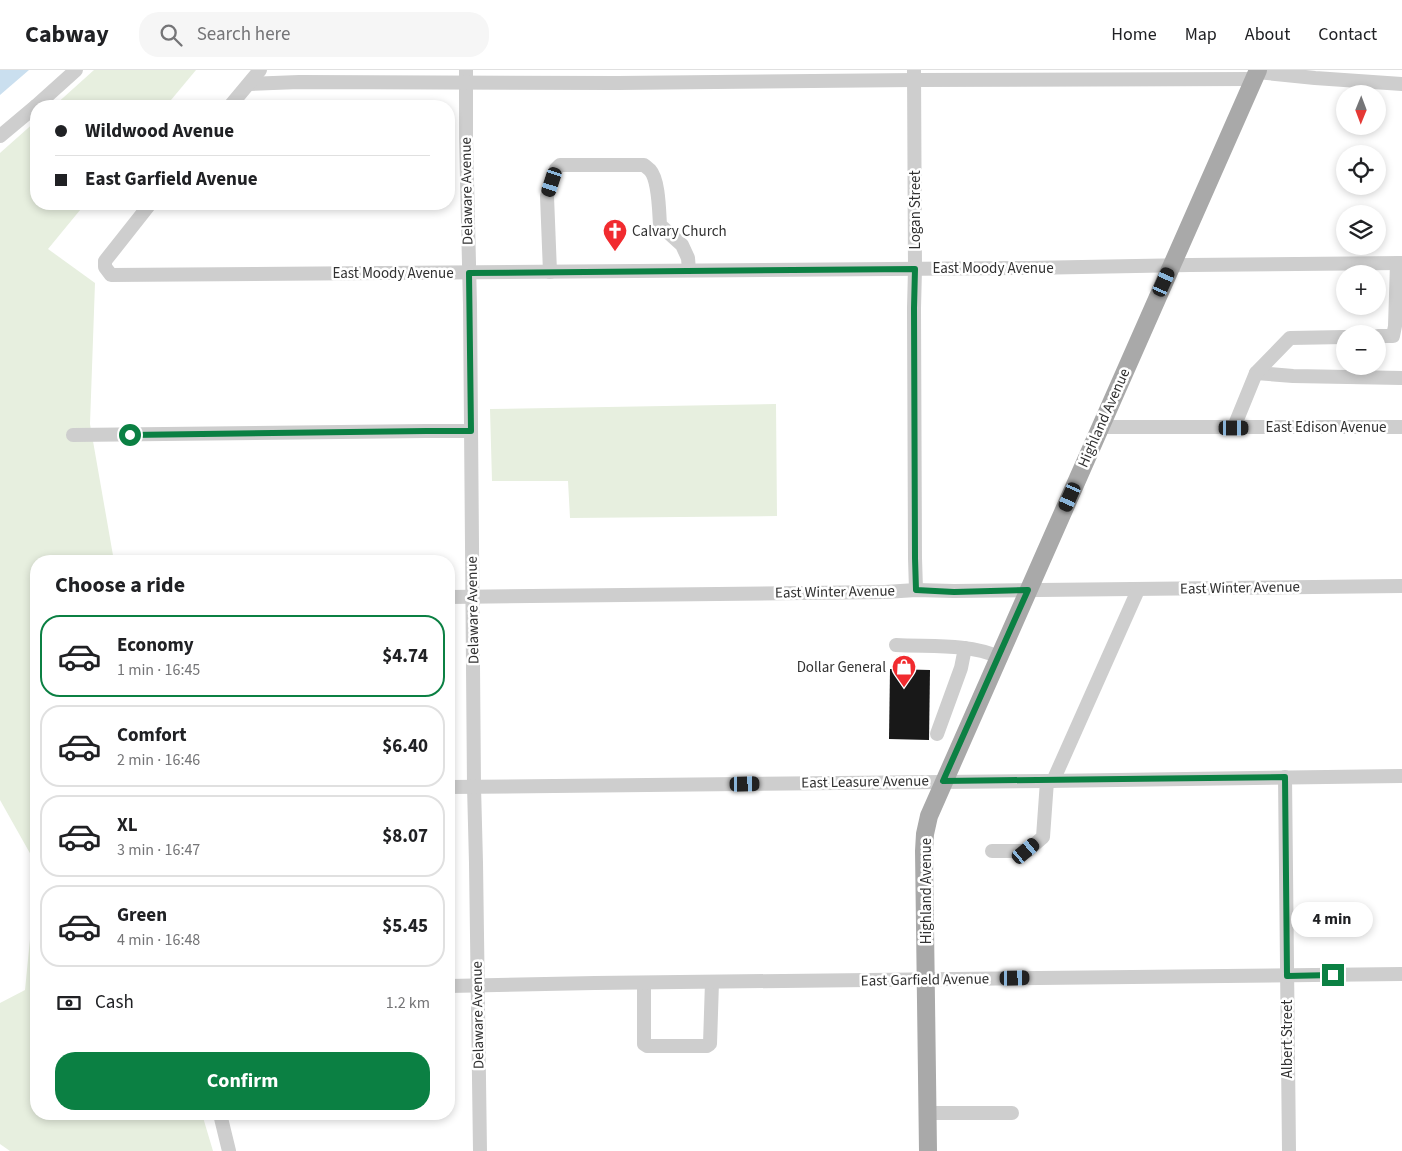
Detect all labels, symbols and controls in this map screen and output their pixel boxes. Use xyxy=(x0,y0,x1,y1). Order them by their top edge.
search box xyxy=(139,12,489,57)
text: Cabway xyxy=(25,17,109,52)
icon: search xyxy=(157,21,185,49)
text: Search here xyxy=(197,21,290,48)
text: Home xyxy=(1111,22,1157,47)
text: Map xyxy=(1185,22,1217,47)
text: About xyxy=(1245,22,1290,47)
text: Contact xyxy=(1318,22,1377,47)
north arrow xyxy=(1336,85,1386,135)
map controls xyxy=(1336,85,1386,375)
text: Wildwood Avenue xyxy=(85,118,234,145)
street label: Delaware Avenue xyxy=(456,137,478,245)
button: locate xyxy=(1336,145,1386,195)
car xyxy=(540,165,563,199)
text: East Garfield Avenue xyxy=(85,166,258,193)
street label: Logan Street xyxy=(905,171,926,249)
button: layers xyxy=(1336,205,1386,255)
church icon: Calvary Church xyxy=(602,218,628,252)
place label: Calvary Church xyxy=(632,221,727,242)
street label: East Moody Avenue xyxy=(932,258,1054,279)
street label: East Moody Avenue xyxy=(332,263,454,284)
car xyxy=(1151,265,1176,299)
button: + xyxy=(1336,265,1386,315)
button: − xyxy=(1336,325,1386,375)
street label: Highland Avenue xyxy=(1073,365,1135,471)
street label: East Edison Avenue xyxy=(1265,417,1387,438)
car xyxy=(1219,421,1249,436)
route start xyxy=(119,424,141,446)
car xyxy=(1057,480,1082,514)
street label: Delaware Avenue xyxy=(462,556,484,664)
text: Choose a ride xyxy=(55,569,185,601)
street label: East Winter Avenue xyxy=(1180,576,1300,600)
street label: East Winter Avenue xyxy=(775,580,895,604)
text: Economy xyxy=(117,632,194,659)
icon: car xyxy=(57,634,102,679)
text: $4.74 xyxy=(382,643,428,670)
shop icon: Dollar General xyxy=(891,654,917,688)
place label: Dollar General xyxy=(797,657,886,678)
text: 1 min · 16:45 xyxy=(117,659,200,681)
text: Comfort xyxy=(117,722,187,749)
icon: car xyxy=(57,724,102,769)
text: $6.40 xyxy=(382,733,428,760)
text: 2 min · 16:46 xyxy=(117,749,200,771)
street label: East Leasure Avenue xyxy=(801,770,929,794)
car xyxy=(729,776,760,792)
text: XL xyxy=(117,812,138,839)
icon: car xyxy=(57,814,102,859)
text: $8.07 xyxy=(382,823,428,850)
car xyxy=(1009,836,1042,866)
street label: Highland Avenue xyxy=(916,838,937,944)
text: 3 min · 16:47 xyxy=(117,839,200,861)
text: Green xyxy=(117,902,167,929)
callout: 4 min xyxy=(1292,902,1374,938)
icon: car xyxy=(57,904,102,949)
text: 4 min xyxy=(1313,908,1351,930)
text: $5.45 xyxy=(382,913,428,940)
text: 4 min · 16:48 xyxy=(117,929,200,951)
street label: Delaware Avenue xyxy=(467,961,489,1069)
route end xyxy=(1322,964,1344,986)
street label: East Garfield Avenue xyxy=(861,968,989,992)
car xyxy=(999,970,1030,986)
icon: cash xyxy=(55,989,83,1017)
text: Cash xyxy=(95,989,134,1016)
text: 1.2 km xyxy=(386,992,430,1014)
street label: Albert Street xyxy=(1277,1000,1298,1078)
button: Confirm xyxy=(55,1052,430,1110)

